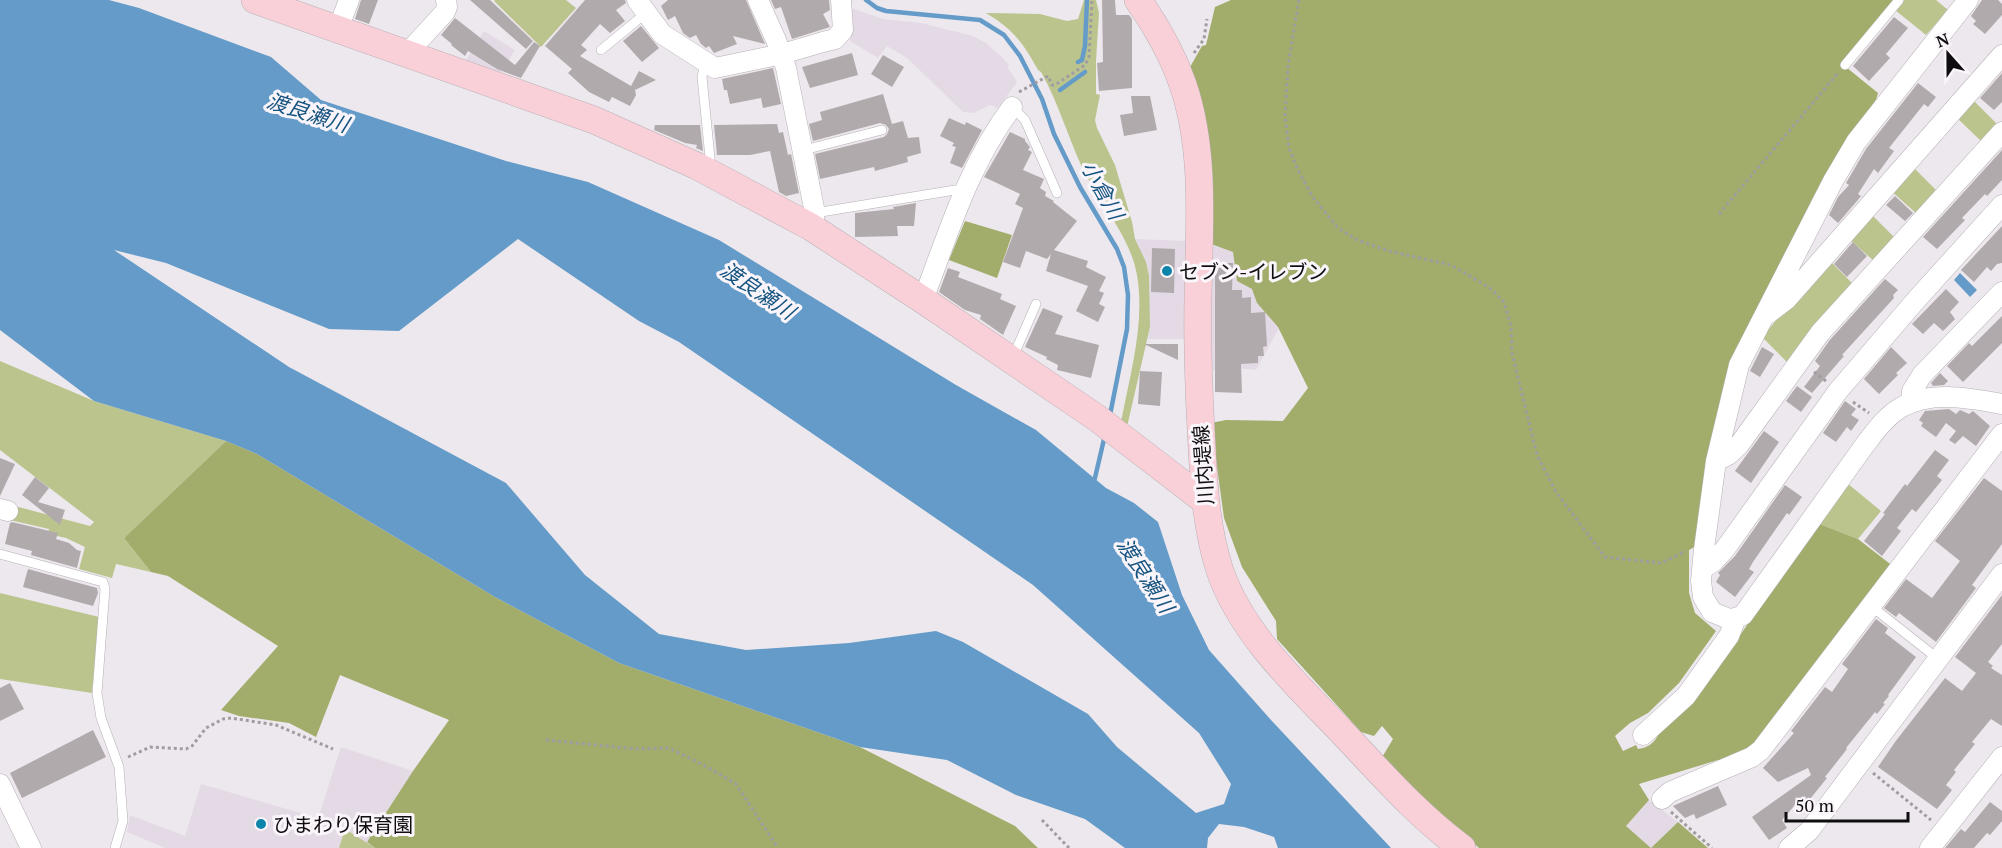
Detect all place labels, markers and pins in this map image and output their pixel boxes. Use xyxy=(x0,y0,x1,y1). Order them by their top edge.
place label: セブン-イレブン xyxy=(1179,258,1328,285)
marker: セブン-イレブン xyxy=(1160,264,1174,278)
place label: ひまわり保育園 xyxy=(273,811,413,838)
marker: ひまわり保育園 xyxy=(254,817,268,831)

